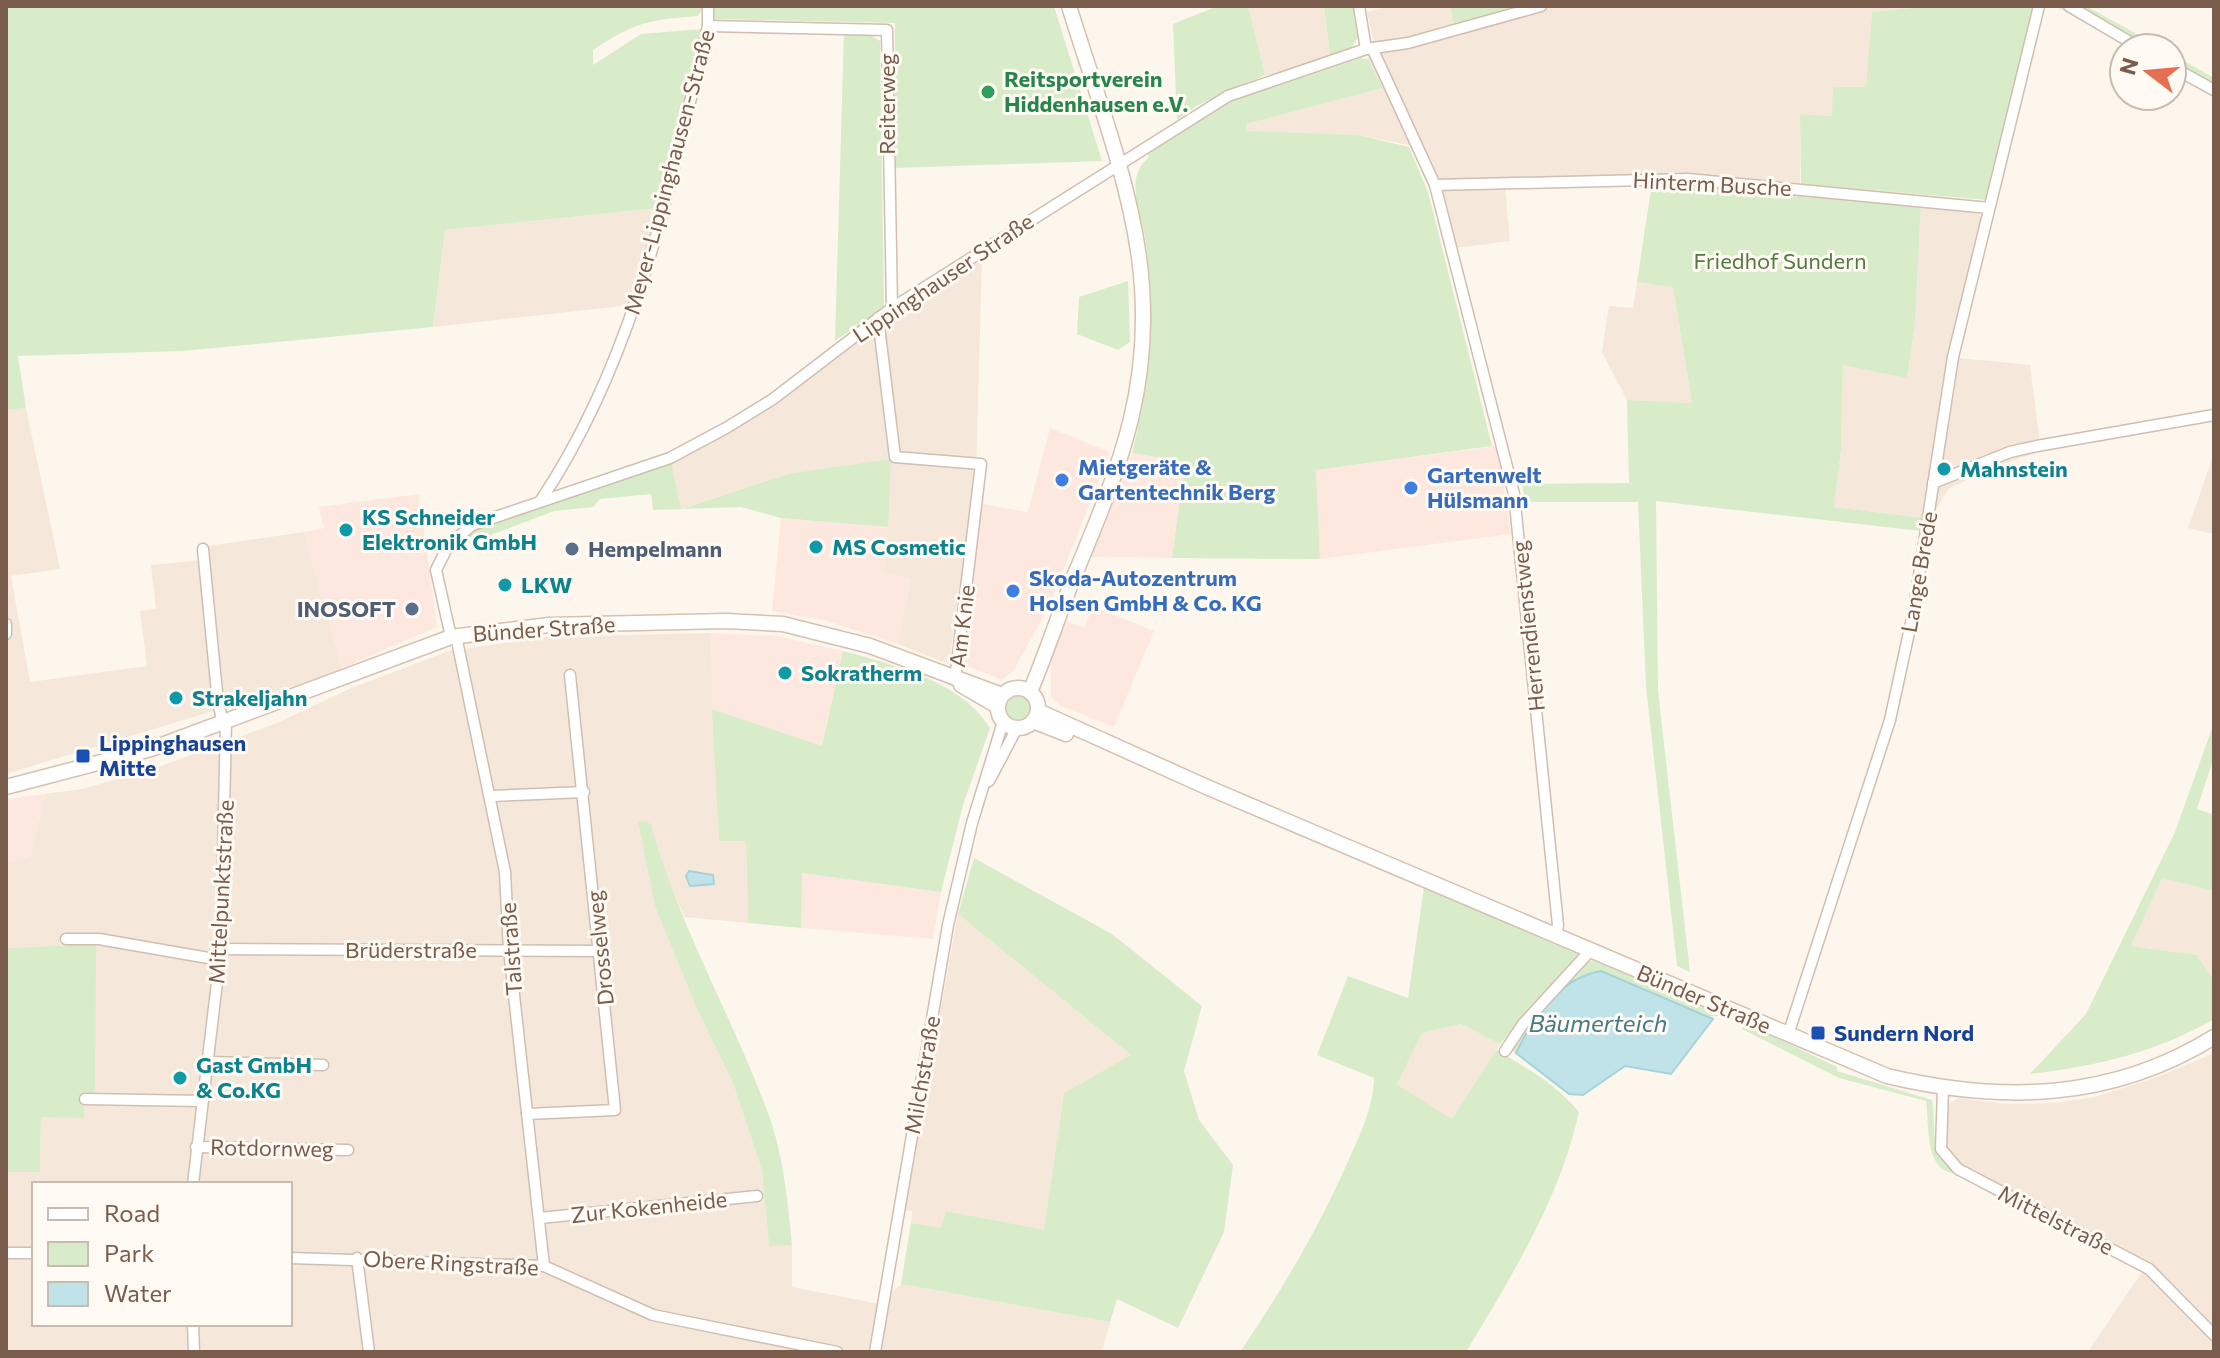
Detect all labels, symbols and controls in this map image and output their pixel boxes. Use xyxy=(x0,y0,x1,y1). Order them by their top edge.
street label: Meyer-Lippinghausen-Straße xyxy=(617,26,720,317)
north arrow xyxy=(2108,32,2188,112)
street label: Reiterweg xyxy=(873,53,900,155)
text: N xyxy=(2113,55,2144,78)
place label: Reitsportverein Hiddenhausen e.V. xyxy=(1004,65,1188,117)
marker: Reitsportverein Hiddenhausen e.V. xyxy=(979,83,997,101)
street label: Hinterm Busche xyxy=(1632,166,1792,201)
street label: Lippinghauser Straße xyxy=(847,207,1038,348)
park label: Friedhof Sundern xyxy=(1693,247,1867,274)
place label: Mietgeräte & Gartentechnik Berg xyxy=(1078,453,1275,505)
place label: Mahnstein xyxy=(1960,455,2068,482)
marker: Mahnstein xyxy=(1935,460,1953,478)
place label: Gartenwelt Hülsmann xyxy=(1427,461,1542,513)
marker: Mietgeräte & Gartentechnik Berg xyxy=(1053,471,1071,489)
marker: Gartenwelt Hülsmann xyxy=(1402,479,1420,497)
place label: KS Schneider Elektronik GmbH xyxy=(362,503,537,555)
street label: Lange Brede xyxy=(1895,509,1942,635)
marker: KS Schneider Elektronik GmbH xyxy=(337,521,355,539)
place label: MS Cosmetic xyxy=(832,533,966,560)
place label: Hempelmann xyxy=(588,535,722,562)
marker: MS Cosmetic xyxy=(807,538,825,556)
street label: Herrendienstweg xyxy=(1505,539,1550,713)
marker: Hempelmann xyxy=(563,540,581,558)
place label: Skoda-Autozentrum Holsen GmbH & Co. KG xyxy=(1029,564,1262,616)
place label: LKW xyxy=(521,571,572,598)
marker: LKW xyxy=(496,576,514,594)
marker: Skoda-Autozentrum Holsen GmbH & Co. KG xyxy=(1004,582,1022,600)
street label: Am Knie xyxy=(943,583,980,669)
place label: INOSOFT xyxy=(297,595,396,622)
marker: INOSOFT xyxy=(403,600,421,618)
street label: Bünder Straße xyxy=(472,610,616,647)
place label: Sokratherm xyxy=(801,659,922,686)
marker: Sokratherm xyxy=(776,664,794,682)
place label: Strakeljahn xyxy=(192,684,308,711)
marker: Strakeljahn xyxy=(167,689,185,707)
place label: Lippinghausen Mitte xyxy=(99,729,246,781)
marker: Lippinghausen Mitte xyxy=(74,747,92,765)
street label: Mittelpunktstraße xyxy=(202,799,239,985)
street label: Drosselweg xyxy=(580,889,619,1007)
street label: Talstraße xyxy=(494,902,527,997)
street label: Brüderstraße xyxy=(345,936,477,963)
street label: Bünder Straße xyxy=(1633,958,1775,1039)
water label: Bäumerteich xyxy=(1529,1008,1667,1037)
street label: Milchstraße xyxy=(898,1014,945,1136)
place label: Sundern Nord xyxy=(1834,1019,1974,1046)
marker: Sundern Nord xyxy=(1809,1024,1827,1042)
place label: Gast GmbH & Co.KG xyxy=(196,1051,312,1103)
marker: Gast GmbH & Co.KG xyxy=(171,1069,189,1087)
street label: Rotdornweg xyxy=(210,1133,334,1162)
street label: Mittelstraße xyxy=(1994,1179,2118,1260)
legend xyxy=(32,1182,292,1326)
street label: Zur Kokenheide xyxy=(569,1185,728,1228)
text: Road xyxy=(104,1198,160,1227)
text: Park xyxy=(104,1238,154,1267)
street label: Obere Ringstraße xyxy=(363,1244,539,1281)
text: Water xyxy=(104,1278,172,1307)

